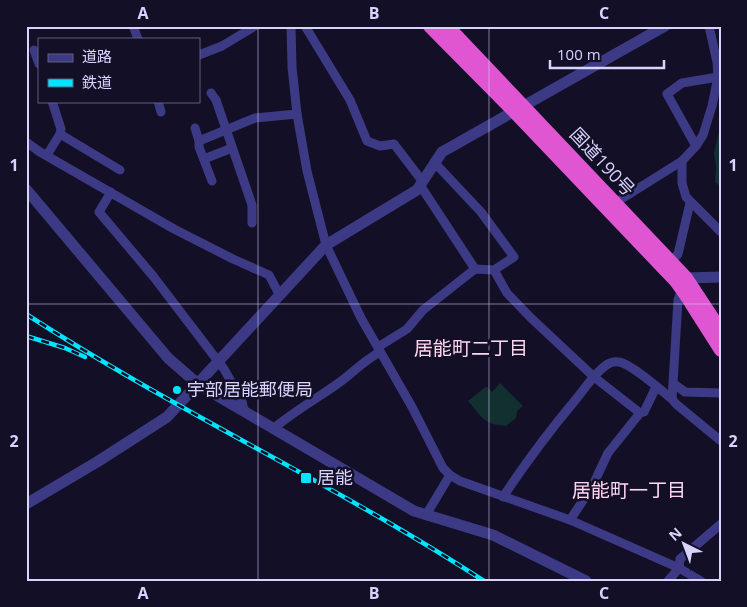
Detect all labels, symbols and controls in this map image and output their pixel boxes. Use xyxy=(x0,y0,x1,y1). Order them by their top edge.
text: A xyxy=(137,2,149,24)
text: B xyxy=(369,2,379,24)
text: C xyxy=(599,2,609,24)
legend xyxy=(38,38,200,102)
scale bar xyxy=(550,38,663,70)
text: 100 m xyxy=(557,44,601,64)
text: 道路 xyxy=(82,46,112,66)
text: 鉄道 xyxy=(82,72,112,92)
street label: 国道190号 xyxy=(565,122,640,201)
text: 1 xyxy=(9,154,19,176)
text: 1 xyxy=(728,154,738,176)
district label: 居能町二丁目 xyxy=(414,335,528,361)
place label: 宇部居能郵便局 xyxy=(187,377,313,401)
marker: 宇部居能郵便局 xyxy=(171,384,183,396)
text: 2 xyxy=(9,430,19,452)
text: 2 xyxy=(728,430,738,452)
place label: 居能 xyxy=(317,465,353,489)
marker: 居能 xyxy=(299,471,313,485)
district label: 居能町一丁目 xyxy=(572,477,686,503)
north arrow xyxy=(660,520,710,570)
text: N xyxy=(664,523,686,545)
text: A xyxy=(137,582,149,604)
text: B xyxy=(369,582,379,604)
text: C xyxy=(599,582,609,604)

